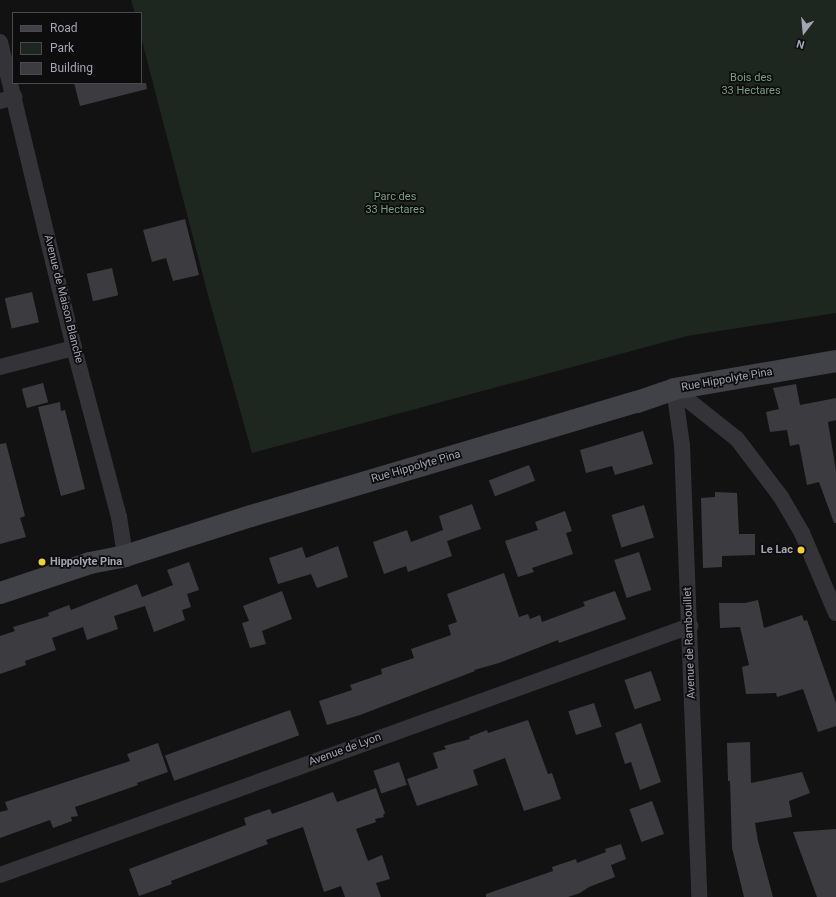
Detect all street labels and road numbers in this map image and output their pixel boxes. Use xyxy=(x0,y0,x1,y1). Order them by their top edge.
street label: Avenue de Maison Blanche xyxy=(41,234,85,364)
street label: Rue Hippolyte Pina xyxy=(680,365,774,395)
street label: Rue Hippolyte Pina xyxy=(370,448,462,486)
street label: Avenue de Rambouillet xyxy=(681,587,699,699)
street label: Avenue de Lyon xyxy=(307,731,383,769)

